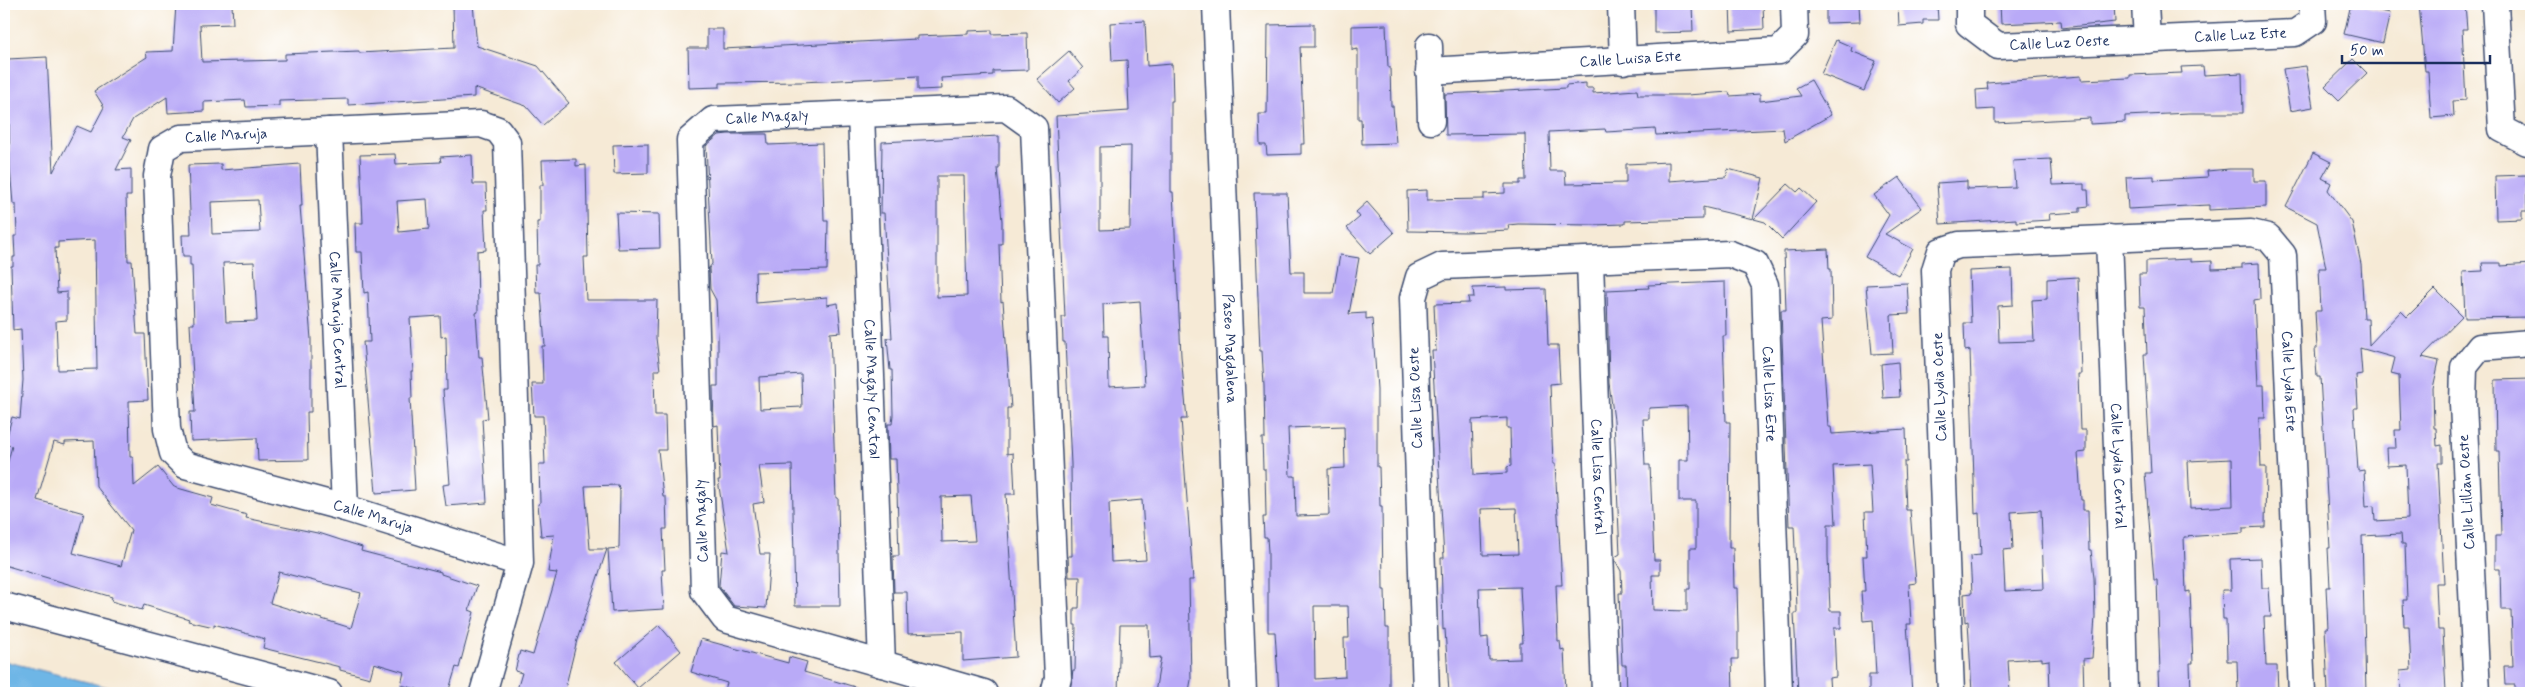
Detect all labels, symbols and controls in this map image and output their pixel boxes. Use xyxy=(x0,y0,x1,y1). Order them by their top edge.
street label: Calle Luz Este xyxy=(2194,23,2287,47)
street label: Calle Luz Oeste xyxy=(2009,31,2110,55)
scale bar xyxy=(2342,32,2490,64)
text: 50 m xyxy=(2350,41,2384,61)
street label: Calle Luisa Este xyxy=(1579,47,1682,72)
street label: Calle Magaly xyxy=(725,106,809,129)
street label: Calle Maruja xyxy=(184,124,268,148)
street label: Calle Maruja Central xyxy=(324,251,350,389)
street label: Paseo Magdalena xyxy=(1217,294,1242,404)
street label: Calle Magaly Central xyxy=(859,319,884,459)
street label: Calle Lydia Este xyxy=(2276,330,2301,433)
street label: Calle Lydia Oeste xyxy=(1928,332,1952,442)
street label: Calle Lisa Este xyxy=(1757,346,1780,442)
street label: Calle Lisa Oeste xyxy=(1404,347,1428,449)
street label: Calle Lydia Central xyxy=(2105,402,2130,530)
street label: Calle Lisa Central xyxy=(1585,418,1610,535)
street label: Calle Lillian Oeste xyxy=(2454,434,2480,550)
street label: Calle Magaly xyxy=(691,479,714,563)
street label: Calle Maruja xyxy=(331,495,415,539)

